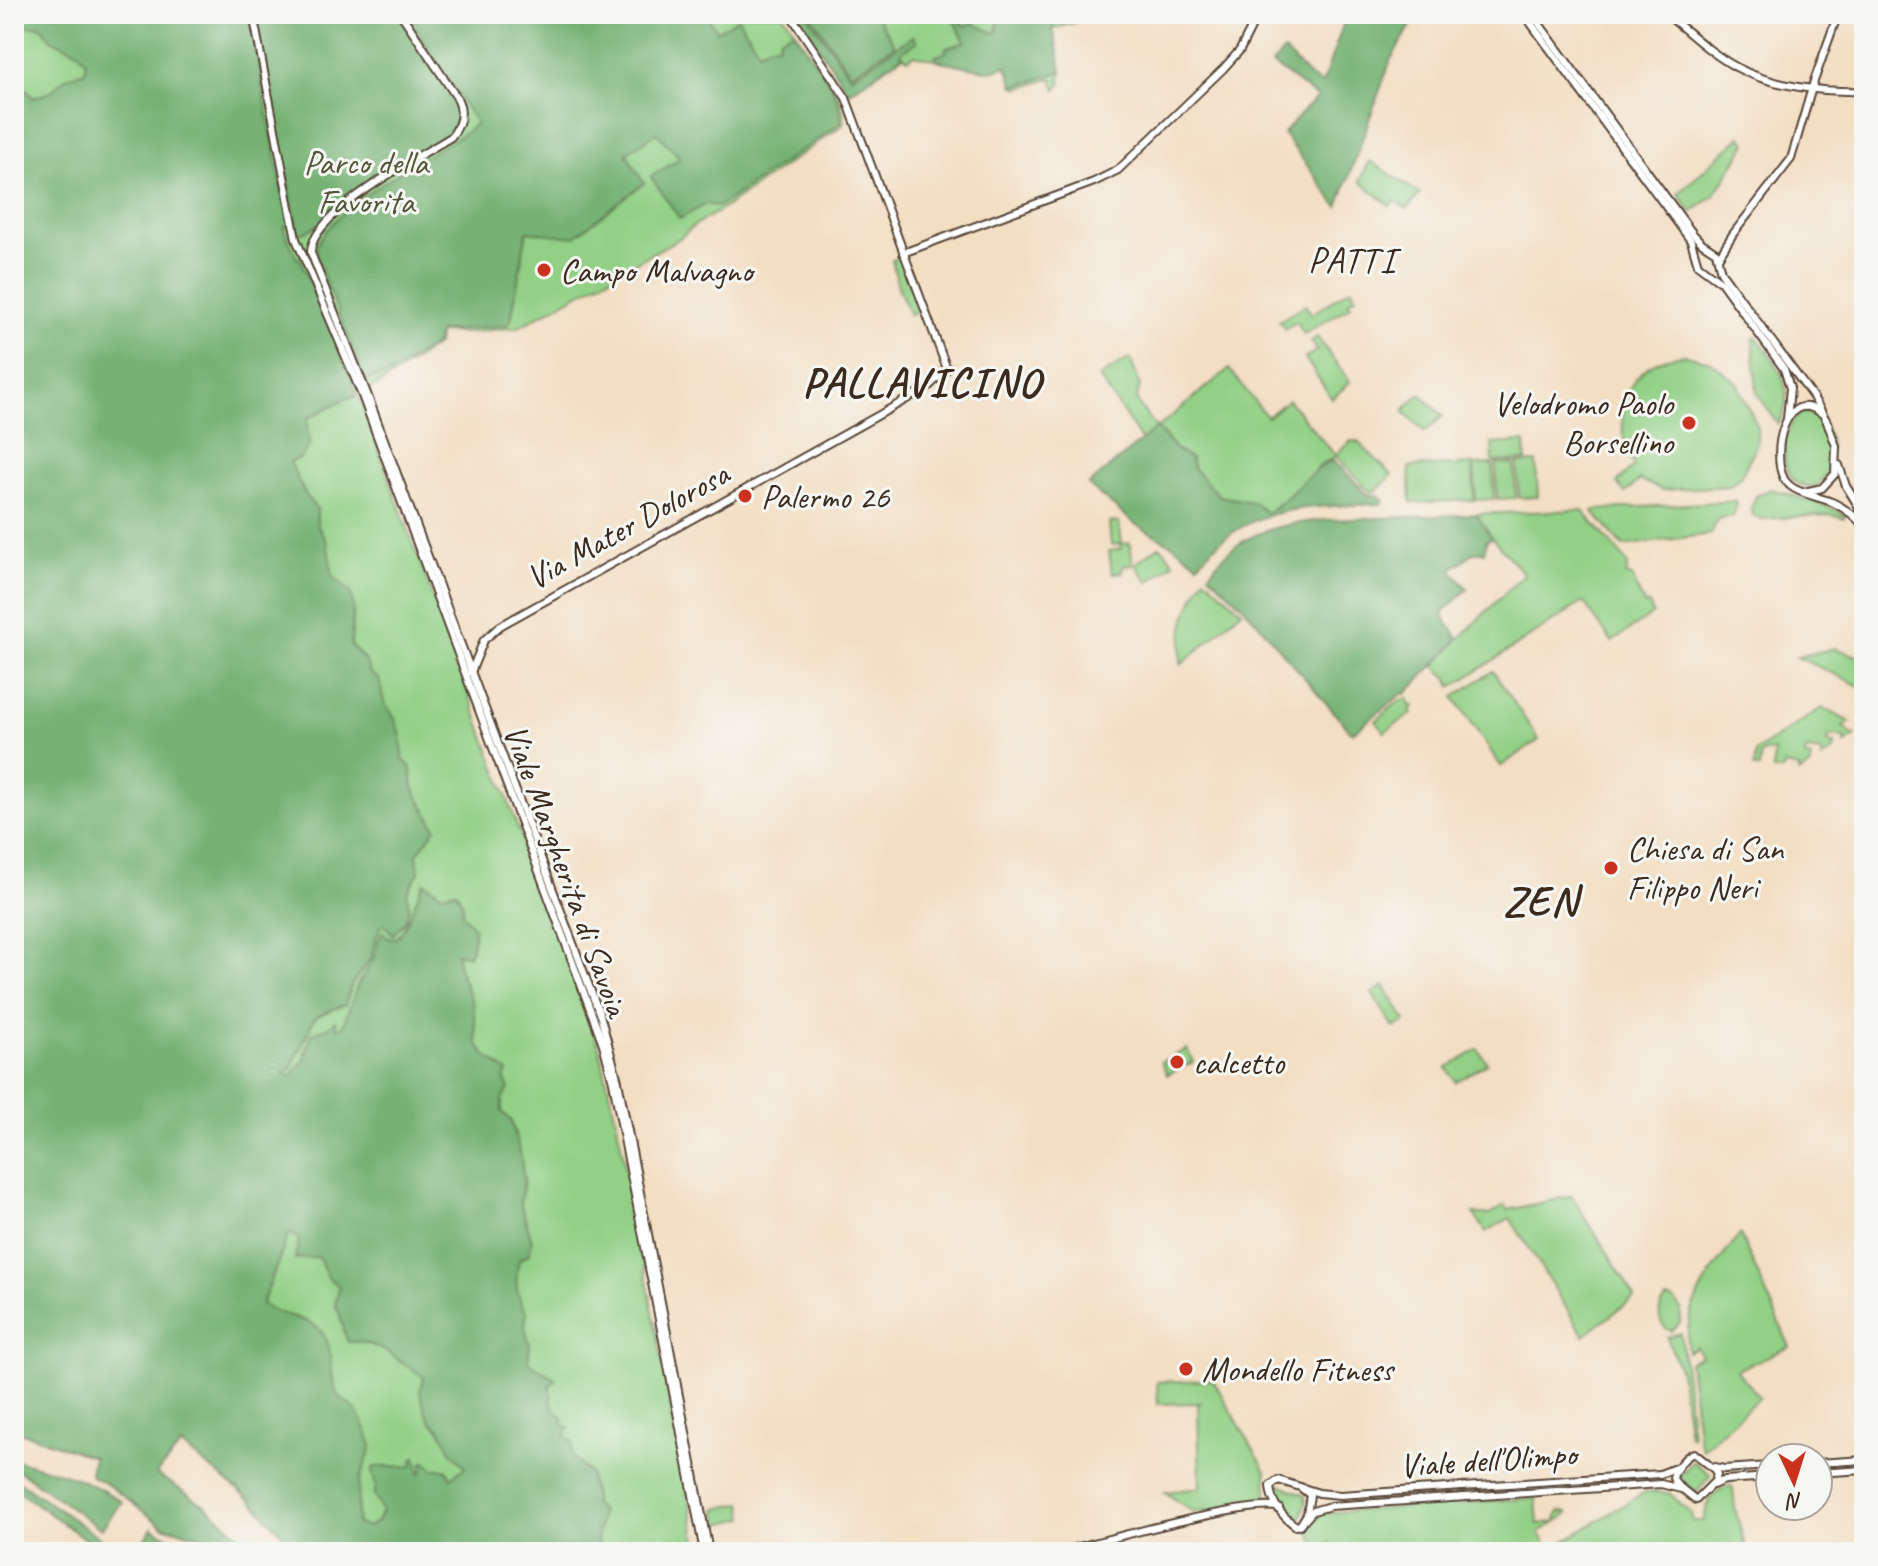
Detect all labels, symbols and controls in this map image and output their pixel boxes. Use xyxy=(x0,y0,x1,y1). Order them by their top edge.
park label: Parco della Favorita xyxy=(304,141,430,223)
district label: PATTI xyxy=(1308,237,1402,283)
place label: Campo Malvagno xyxy=(560,249,756,292)
marker: Campo Malvagno xyxy=(535,261,553,279)
district label: PALLAVICINO xyxy=(803,356,1045,409)
place label: Velodromo Paolo Borsellino xyxy=(1493,382,1675,464)
marker: Velodromo Paolo Borsellino xyxy=(1680,414,1698,432)
street label: Via Mater Dolorosa xyxy=(518,451,738,599)
place label: Palermo 26 xyxy=(761,475,891,518)
marker: Palermo 26 xyxy=(736,487,754,505)
street label: Viale Margherita di Savoia xyxy=(494,719,640,1025)
place label: Chiesa di San Filippo Neri xyxy=(1627,827,1785,909)
marker: Chiesa di San Filippo Neri xyxy=(1602,859,1620,877)
district label: ZEN xyxy=(1503,875,1584,928)
place label: calcetto xyxy=(1193,1041,1286,1084)
marker: calcetto xyxy=(1168,1053,1186,1071)
place label: Mondello Fitness xyxy=(1202,1348,1395,1391)
marker: Mondello Fitness xyxy=(1177,1360,1195,1378)
street label: Viale dell'Olimpo xyxy=(1398,1432,1582,1487)
north arrow xyxy=(1754,1442,1834,1522)
text: N xyxy=(1784,1487,1803,1516)

